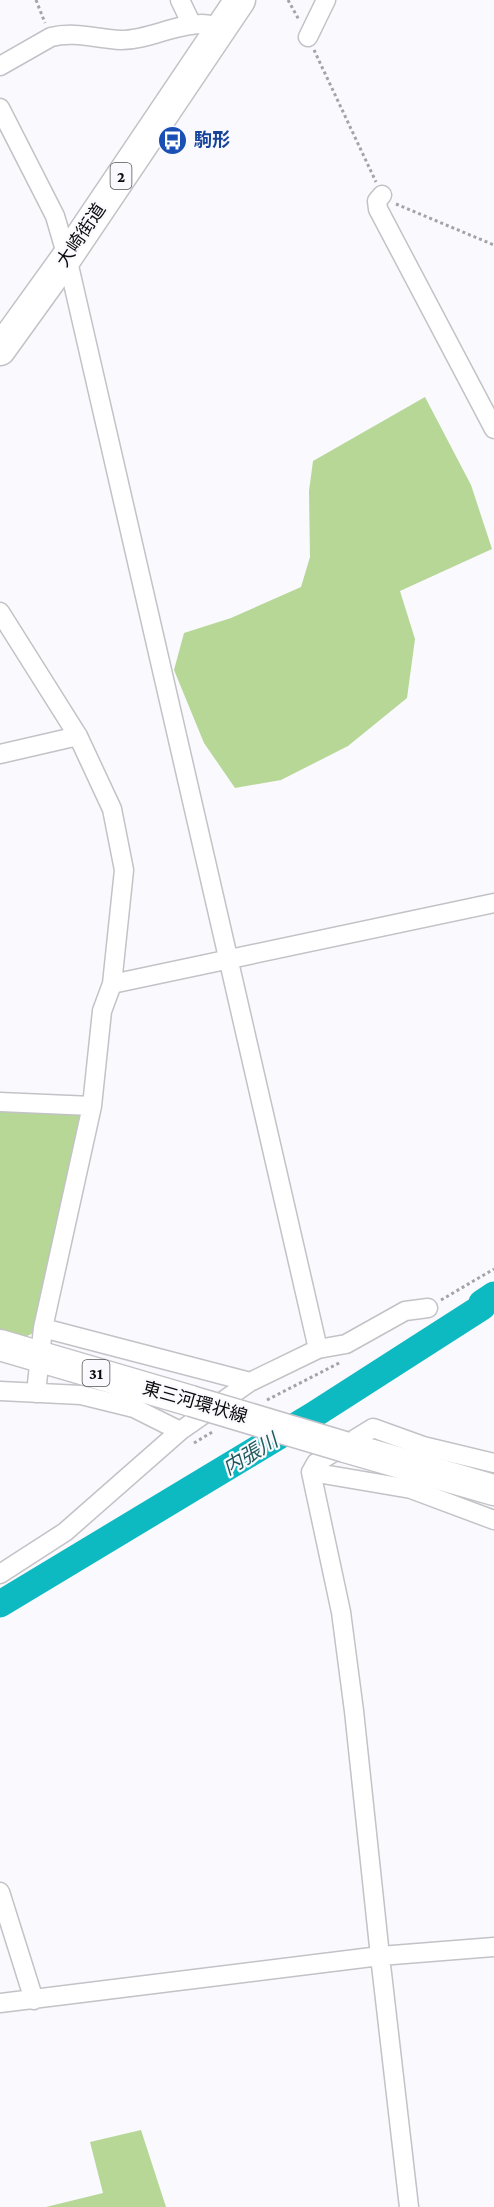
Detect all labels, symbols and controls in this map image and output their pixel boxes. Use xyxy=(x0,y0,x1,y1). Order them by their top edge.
bus stop icon: 駒形 xyxy=(157,124,189,156)
place label: 駒形 xyxy=(194,130,230,150)
road number: 2 xyxy=(110,163,132,189)
street label: 大崎街道 xyxy=(53,200,109,270)
road number: 31 xyxy=(82,1360,110,1386)
street label: 東三河環状線 xyxy=(140,1378,250,1426)
water label: 内張川 xyxy=(219,1428,283,1479)

